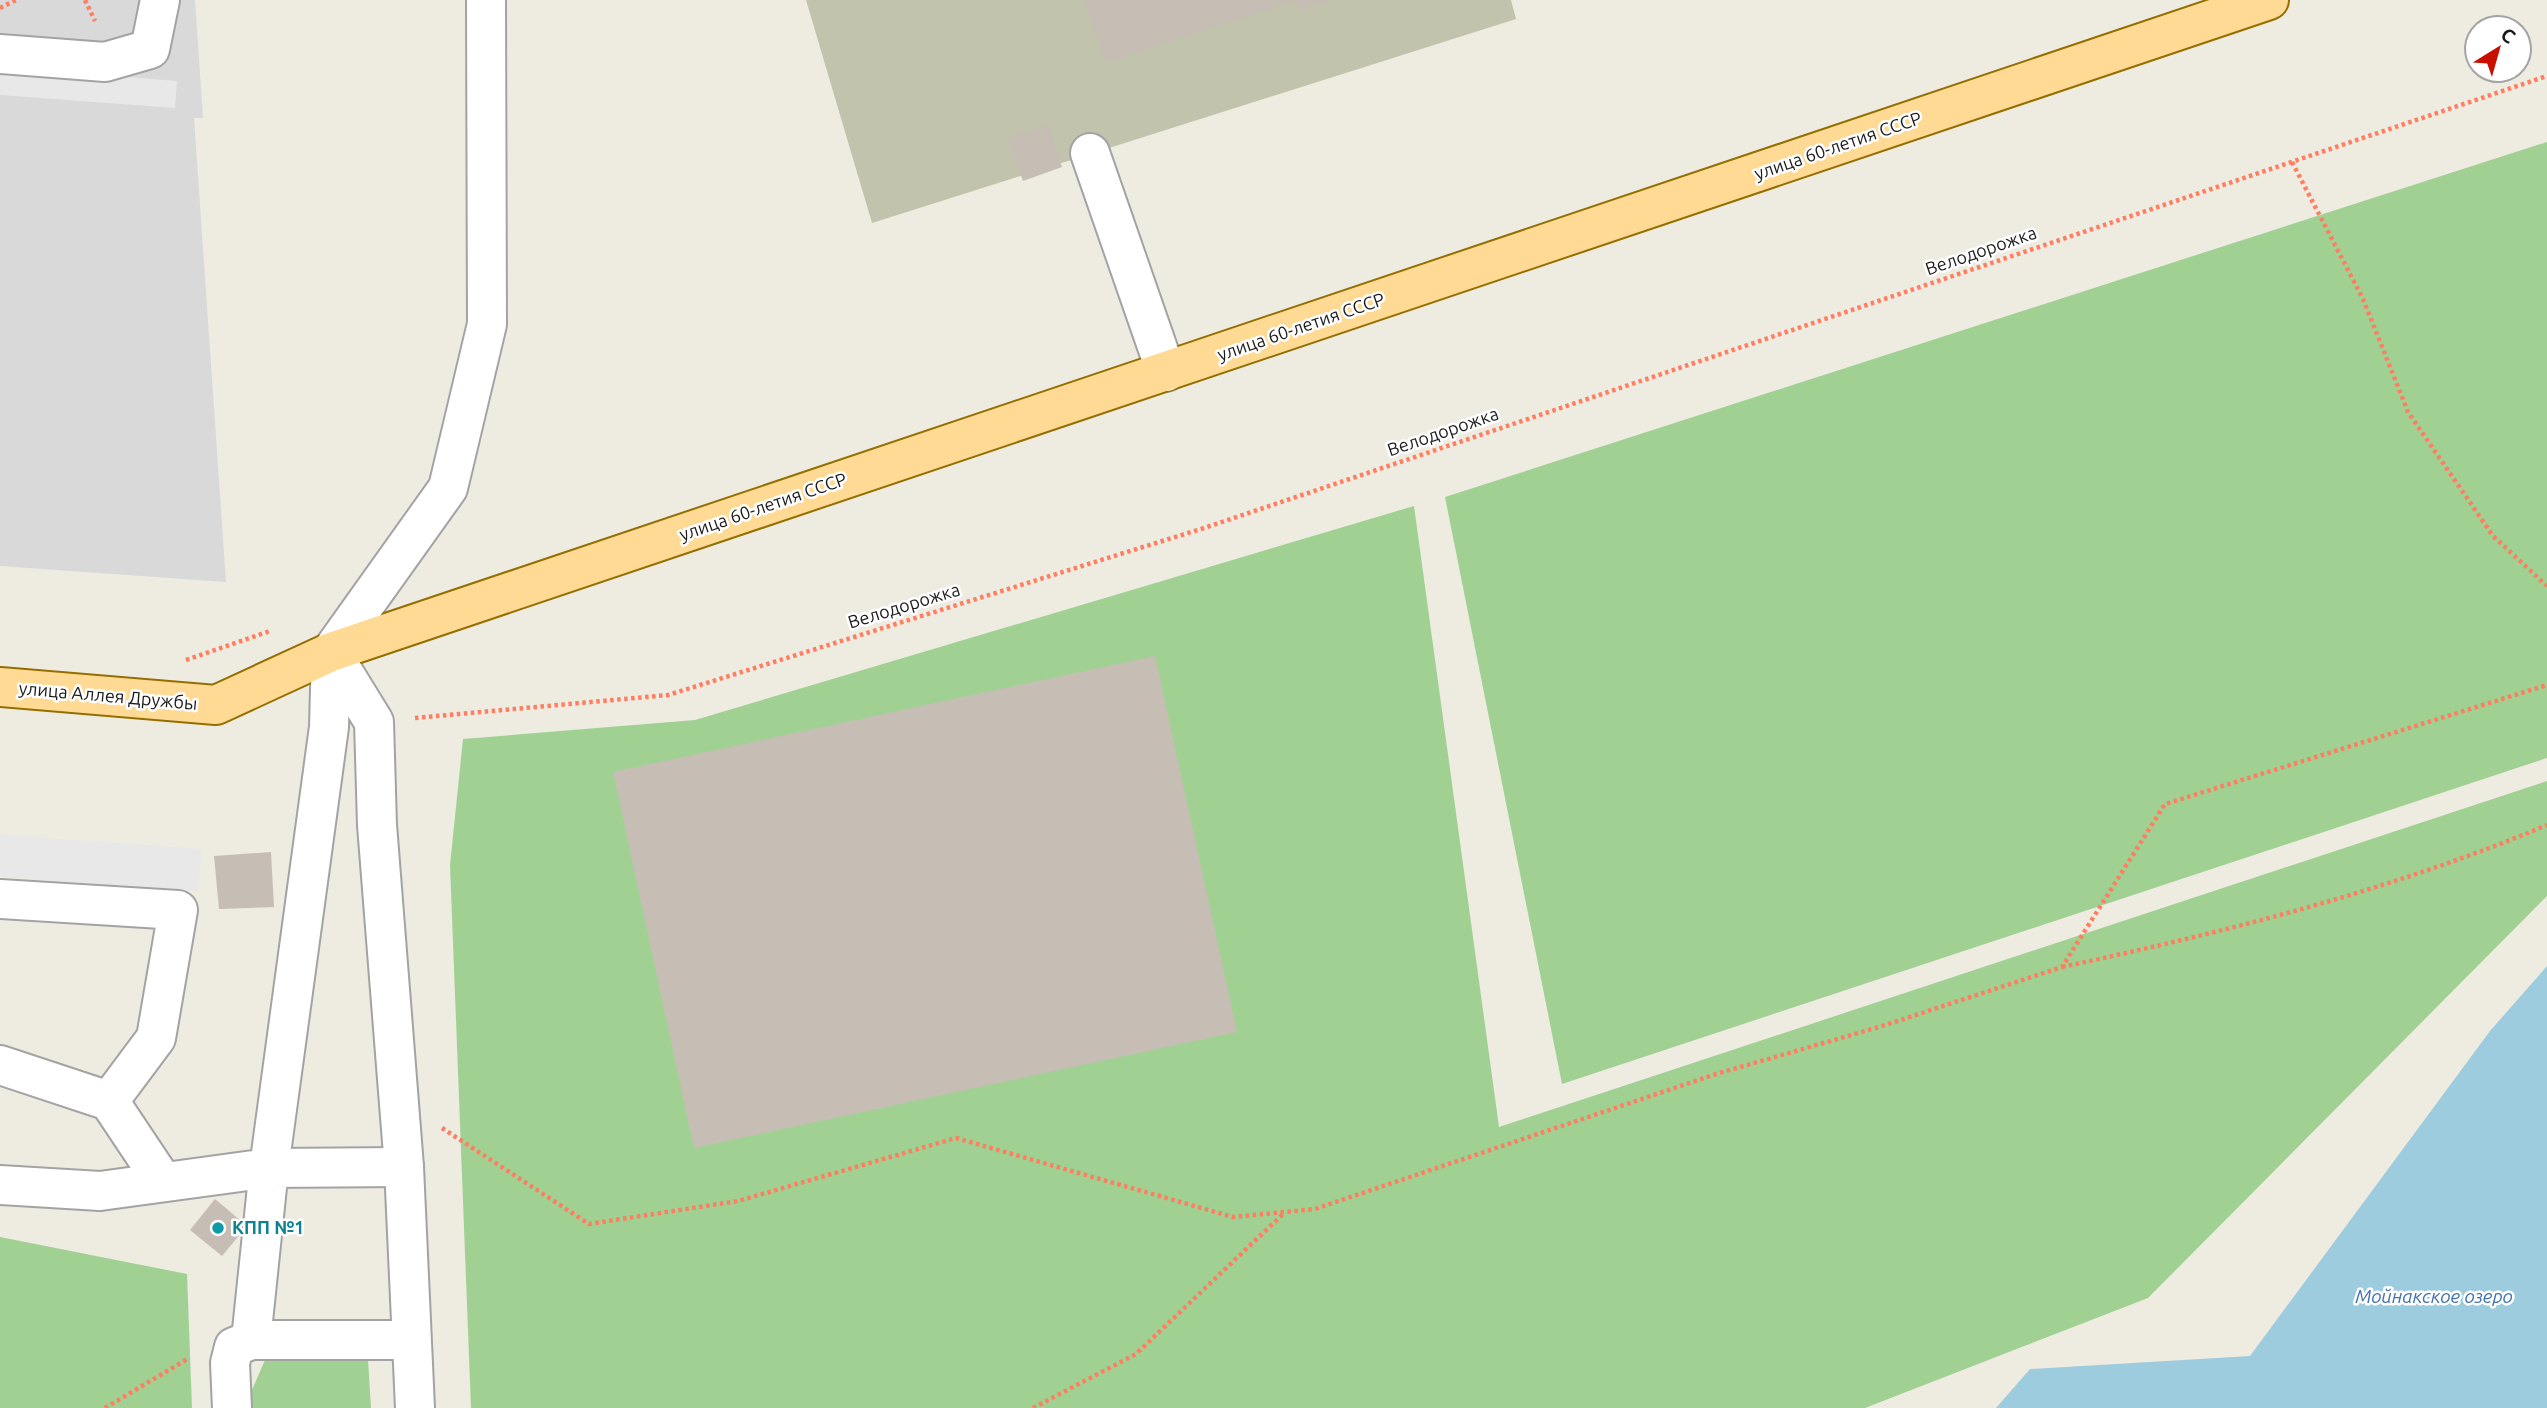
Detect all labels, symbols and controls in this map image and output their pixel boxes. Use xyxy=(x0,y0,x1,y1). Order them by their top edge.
north arrow xyxy=(2463,14,2533,84)
text: С xyxy=(2497,23,2520,48)
street label: улица 60-летия СССР xyxy=(1752,107,1924,183)
street label: Велодорожка xyxy=(1922,222,2039,278)
street label: улица 60-летия СССР xyxy=(1215,288,1387,364)
street label: Велодорожка xyxy=(1384,403,1501,459)
street label: улица 60-летия СССР xyxy=(677,468,849,544)
street label: Велодорожка xyxy=(845,578,962,632)
street label: улица Аллея Дружбы xyxy=(18,677,198,713)
place label: КПП №1 xyxy=(232,1217,304,1237)
marker: КПП №1 xyxy=(210,1220,226,1236)
water label: Мойнакское озеро xyxy=(2355,1285,2513,1307)

